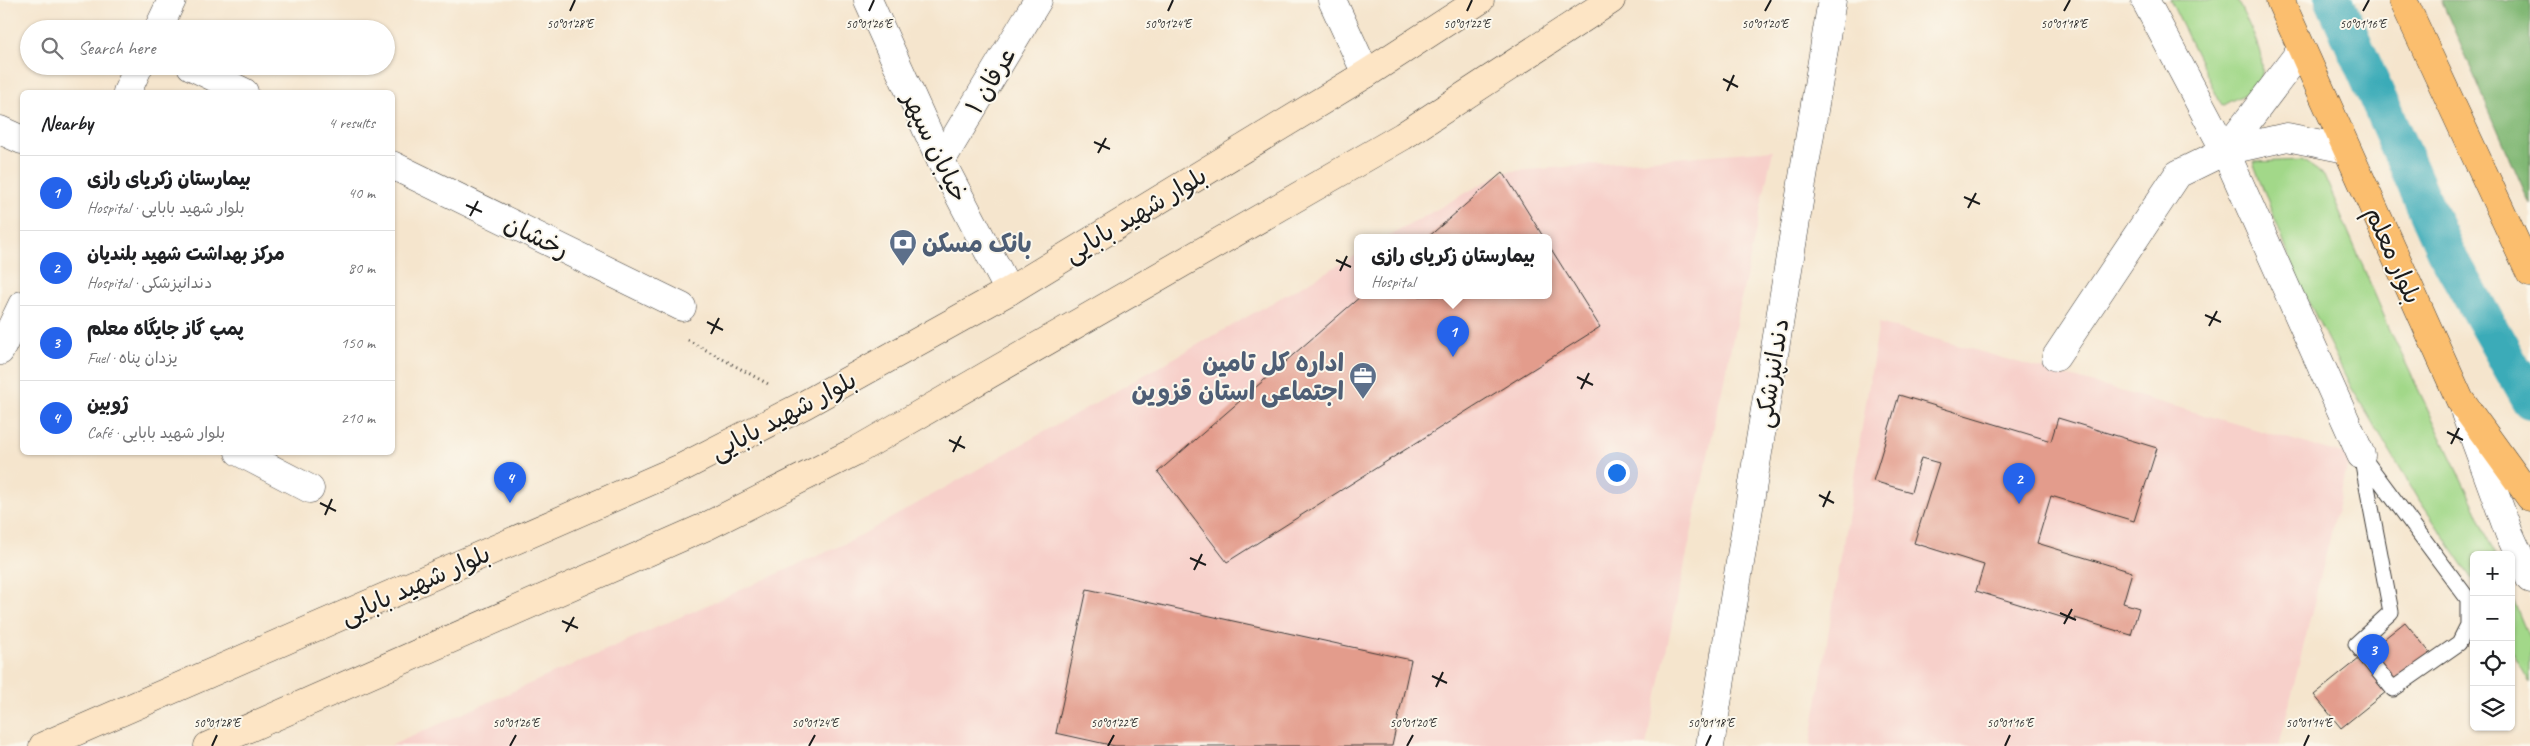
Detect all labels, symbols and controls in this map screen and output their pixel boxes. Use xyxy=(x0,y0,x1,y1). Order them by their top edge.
text: 50°01'28"E xyxy=(547,16,595,32)
text: 50°01'26"E xyxy=(846,16,894,32)
text: 50°01'24"E xyxy=(1145,16,1193,32)
text: 50°01'22"E xyxy=(1444,16,1492,32)
text: 50°01'20"E xyxy=(1742,16,1790,32)
text: 50°01'18"E xyxy=(2041,16,2089,32)
text: 50°01'16"E xyxy=(2340,16,2388,32)
search box xyxy=(20,20,395,75)
icon: search xyxy=(38,34,66,62)
text: Search here xyxy=(78,36,155,60)
street label: عرفان ۱ xyxy=(959,41,1023,120)
street label: خیابان سپهر xyxy=(894,85,975,208)
text: Nearby xyxy=(40,110,93,136)
text: 4 results xyxy=(328,113,375,133)
street label: بلوار شهید بابایی xyxy=(1058,160,1213,270)
text: بیمارستان زکریای رازی xyxy=(87,167,251,191)
text: 1 xyxy=(52,183,60,203)
text: 40 m xyxy=(348,183,375,203)
text: Hospital · بلوار شهید بابایی xyxy=(87,198,245,218)
street label: بلوار معلم xyxy=(2356,202,2429,310)
street label: رخشان xyxy=(499,207,574,266)
bank icon: بانک مسکن xyxy=(888,228,918,267)
place label: بانک مسکن xyxy=(922,228,1032,260)
popup xyxy=(1354,234,1552,299)
text: مرکز بهداشت شهید بلندیان xyxy=(87,242,285,266)
text: بیمارستان زکریای رازی xyxy=(1371,244,1535,268)
text: 2 xyxy=(52,258,60,278)
text: 80 m xyxy=(348,258,375,278)
text: Hospital xyxy=(1371,272,1415,292)
text: Hospital · دندانپزشکی xyxy=(87,273,212,293)
pin: 1 xyxy=(1437,316,1469,357)
street label: دندانپزشکی xyxy=(1748,316,1796,430)
text: پمپ گاز جایگاه معلم xyxy=(87,317,244,341)
text: 3 xyxy=(52,333,60,353)
text: 150 m xyxy=(341,333,375,353)
place label: اداره کل تامین اجتماعی استان قزوین xyxy=(1132,347,1344,408)
text: Fuel · یزدان پناه xyxy=(87,348,178,368)
office icon: اداره کل تامین اجتماعی استان قزوین xyxy=(1348,361,1378,400)
street label: بلوار شهید بابایی xyxy=(705,364,862,468)
text: ژوبین xyxy=(87,392,129,416)
text: 4 xyxy=(52,408,60,428)
text: 210 m xyxy=(341,408,375,428)
text: Café · بلوار شهید بابایی xyxy=(87,423,225,443)
your location xyxy=(1604,460,1630,486)
pin: 4 xyxy=(494,462,526,503)
pin: 2 xyxy=(2003,463,2035,504)
street label: بلوار شهید بابایی xyxy=(335,538,496,632)
map controls xyxy=(2470,551,2515,731)
button: + xyxy=(2470,551,2515,596)
button: − xyxy=(2470,596,2515,641)
pin: 3 xyxy=(2357,634,2389,675)
button: locate xyxy=(2470,641,2515,686)
button: layers xyxy=(2470,686,2515,731)
text: 50°01'28"E xyxy=(194,715,242,731)
text: 50°01'26"E xyxy=(493,715,541,731)
text: 50°01'24"E xyxy=(792,715,840,731)
text: 50°01'22"E xyxy=(1091,715,1139,731)
text: 50°01'20"E xyxy=(1390,715,1438,731)
text: 50°01'18"E xyxy=(1688,715,1736,731)
text: 50°01'16"E xyxy=(1987,715,2035,731)
text: 50°01'14"E xyxy=(2286,715,2334,731)

